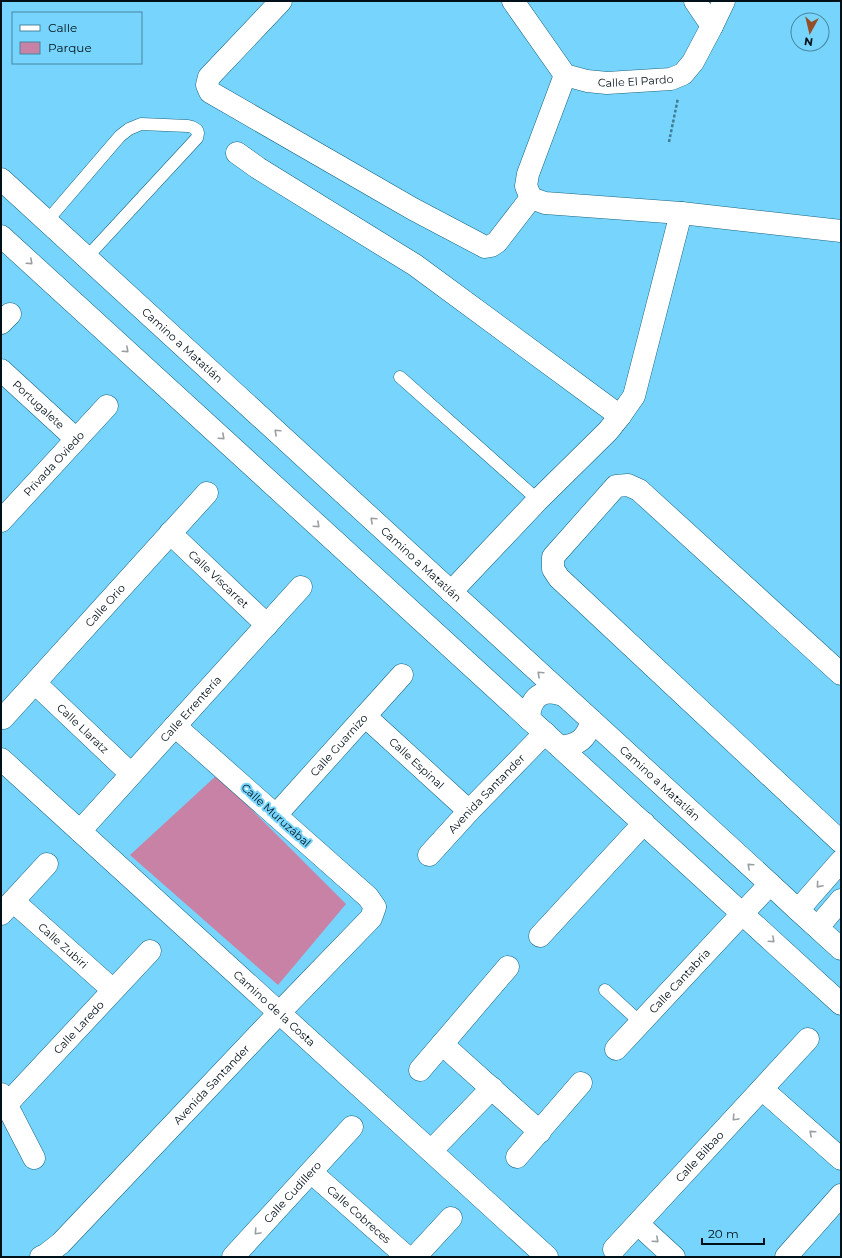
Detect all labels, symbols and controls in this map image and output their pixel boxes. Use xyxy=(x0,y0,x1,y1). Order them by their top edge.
legend xyxy=(12,12,142,64)
north arrow xyxy=(790,12,830,52)
text: Calle xyxy=(48,20,77,35)
text: N xyxy=(803,34,814,49)
text: Parque xyxy=(48,40,92,55)
street label: Calle El Pardo xyxy=(597,72,674,90)
one-way arrow xyxy=(25,257,33,265)
street label: Camino a Matatlán xyxy=(139,305,226,386)
one-way arrow xyxy=(121,345,129,352)
street label: Portugalete xyxy=(10,377,68,432)
street label: Privada Oviedo xyxy=(21,428,87,499)
one-way arrow xyxy=(274,429,282,437)
one-way arrow xyxy=(217,433,224,440)
one-way arrow xyxy=(370,518,377,525)
one-way arrow xyxy=(313,520,320,527)
street label: Camino a Matatlán xyxy=(378,524,464,605)
street label: Calle Viscarret xyxy=(186,547,252,611)
street label: Calle Orio xyxy=(82,581,128,630)
one-way arrow xyxy=(538,672,545,679)
street label: Calle Errentería xyxy=(157,673,224,745)
street label: Calle Llaratz xyxy=(54,701,112,757)
street label: Calle Guarnizo xyxy=(307,711,371,779)
street label: Calle Espinal xyxy=(386,735,447,792)
street label: Camino a Matatlán xyxy=(617,743,703,824)
street label: Avenida Santander xyxy=(445,751,528,836)
street label: Calle Muruzábal xyxy=(238,780,314,850)
one-way arrow xyxy=(747,863,755,870)
one-way arrow xyxy=(817,881,824,888)
street label: Calle Zubiri xyxy=(35,920,91,971)
one-way arrow xyxy=(767,935,774,942)
street label: Calle Cantabria xyxy=(646,946,713,1016)
street label: Camino de la Costa xyxy=(230,967,318,1049)
street label: Calle Laredo xyxy=(50,998,107,1057)
street label: Avenida Santander xyxy=(170,1042,252,1127)
one-way arrow xyxy=(733,1113,740,1120)
street label: Calle Bilbao xyxy=(672,1128,727,1185)
one-way arrow xyxy=(809,1131,817,1138)
street label: Calle Cudillero xyxy=(261,1158,324,1226)
street label: Calle Cobreces xyxy=(324,1182,394,1247)
scale bar xyxy=(702,1220,764,1246)
text: 20 m xyxy=(708,1226,739,1241)
one-way arrow xyxy=(254,1227,261,1234)
one-way arrow xyxy=(651,1236,659,1243)

